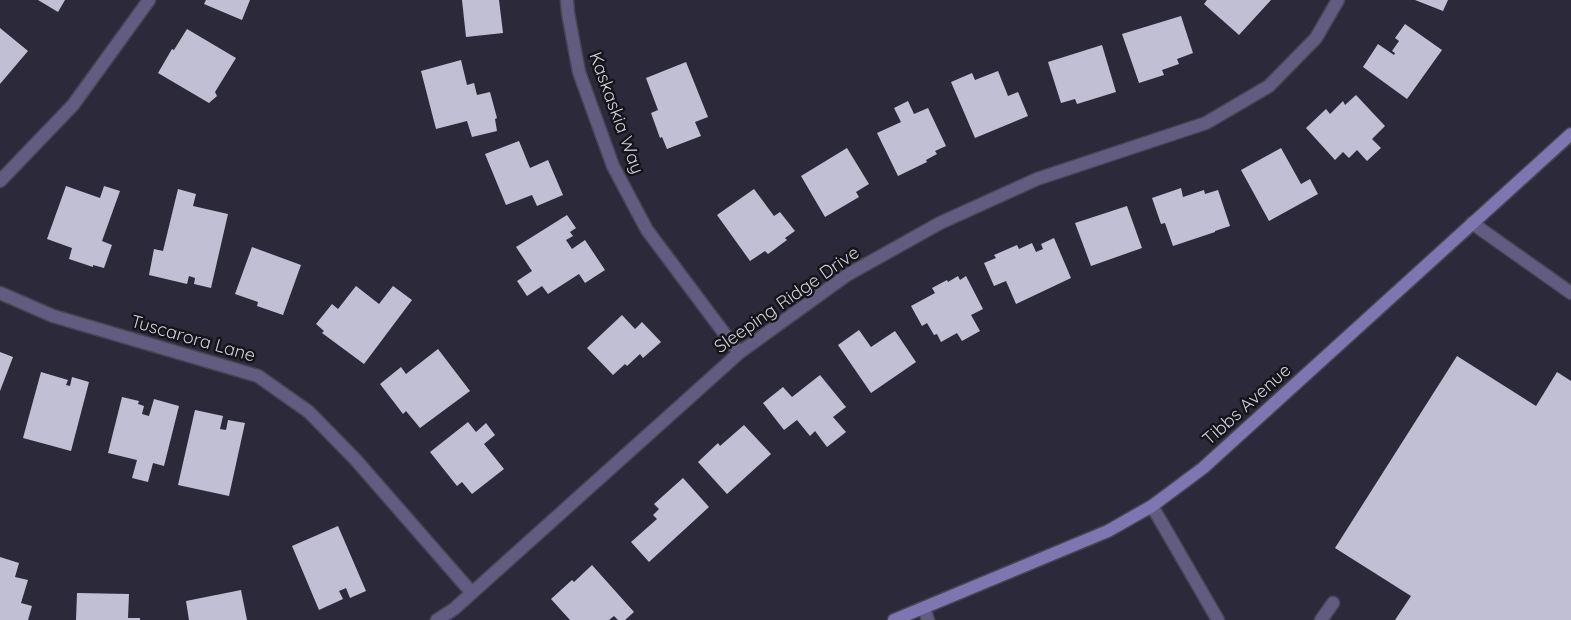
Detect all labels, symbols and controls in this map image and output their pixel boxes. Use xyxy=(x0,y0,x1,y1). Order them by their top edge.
street label: Kaskaskia Way xyxy=(584,49,648,177)
street label: Sleeping Ridge Drive xyxy=(710,242,864,358)
street label: Tuscarora Lane xyxy=(128,311,258,367)
street label: Tibbs Avenue xyxy=(1198,360,1296,450)

